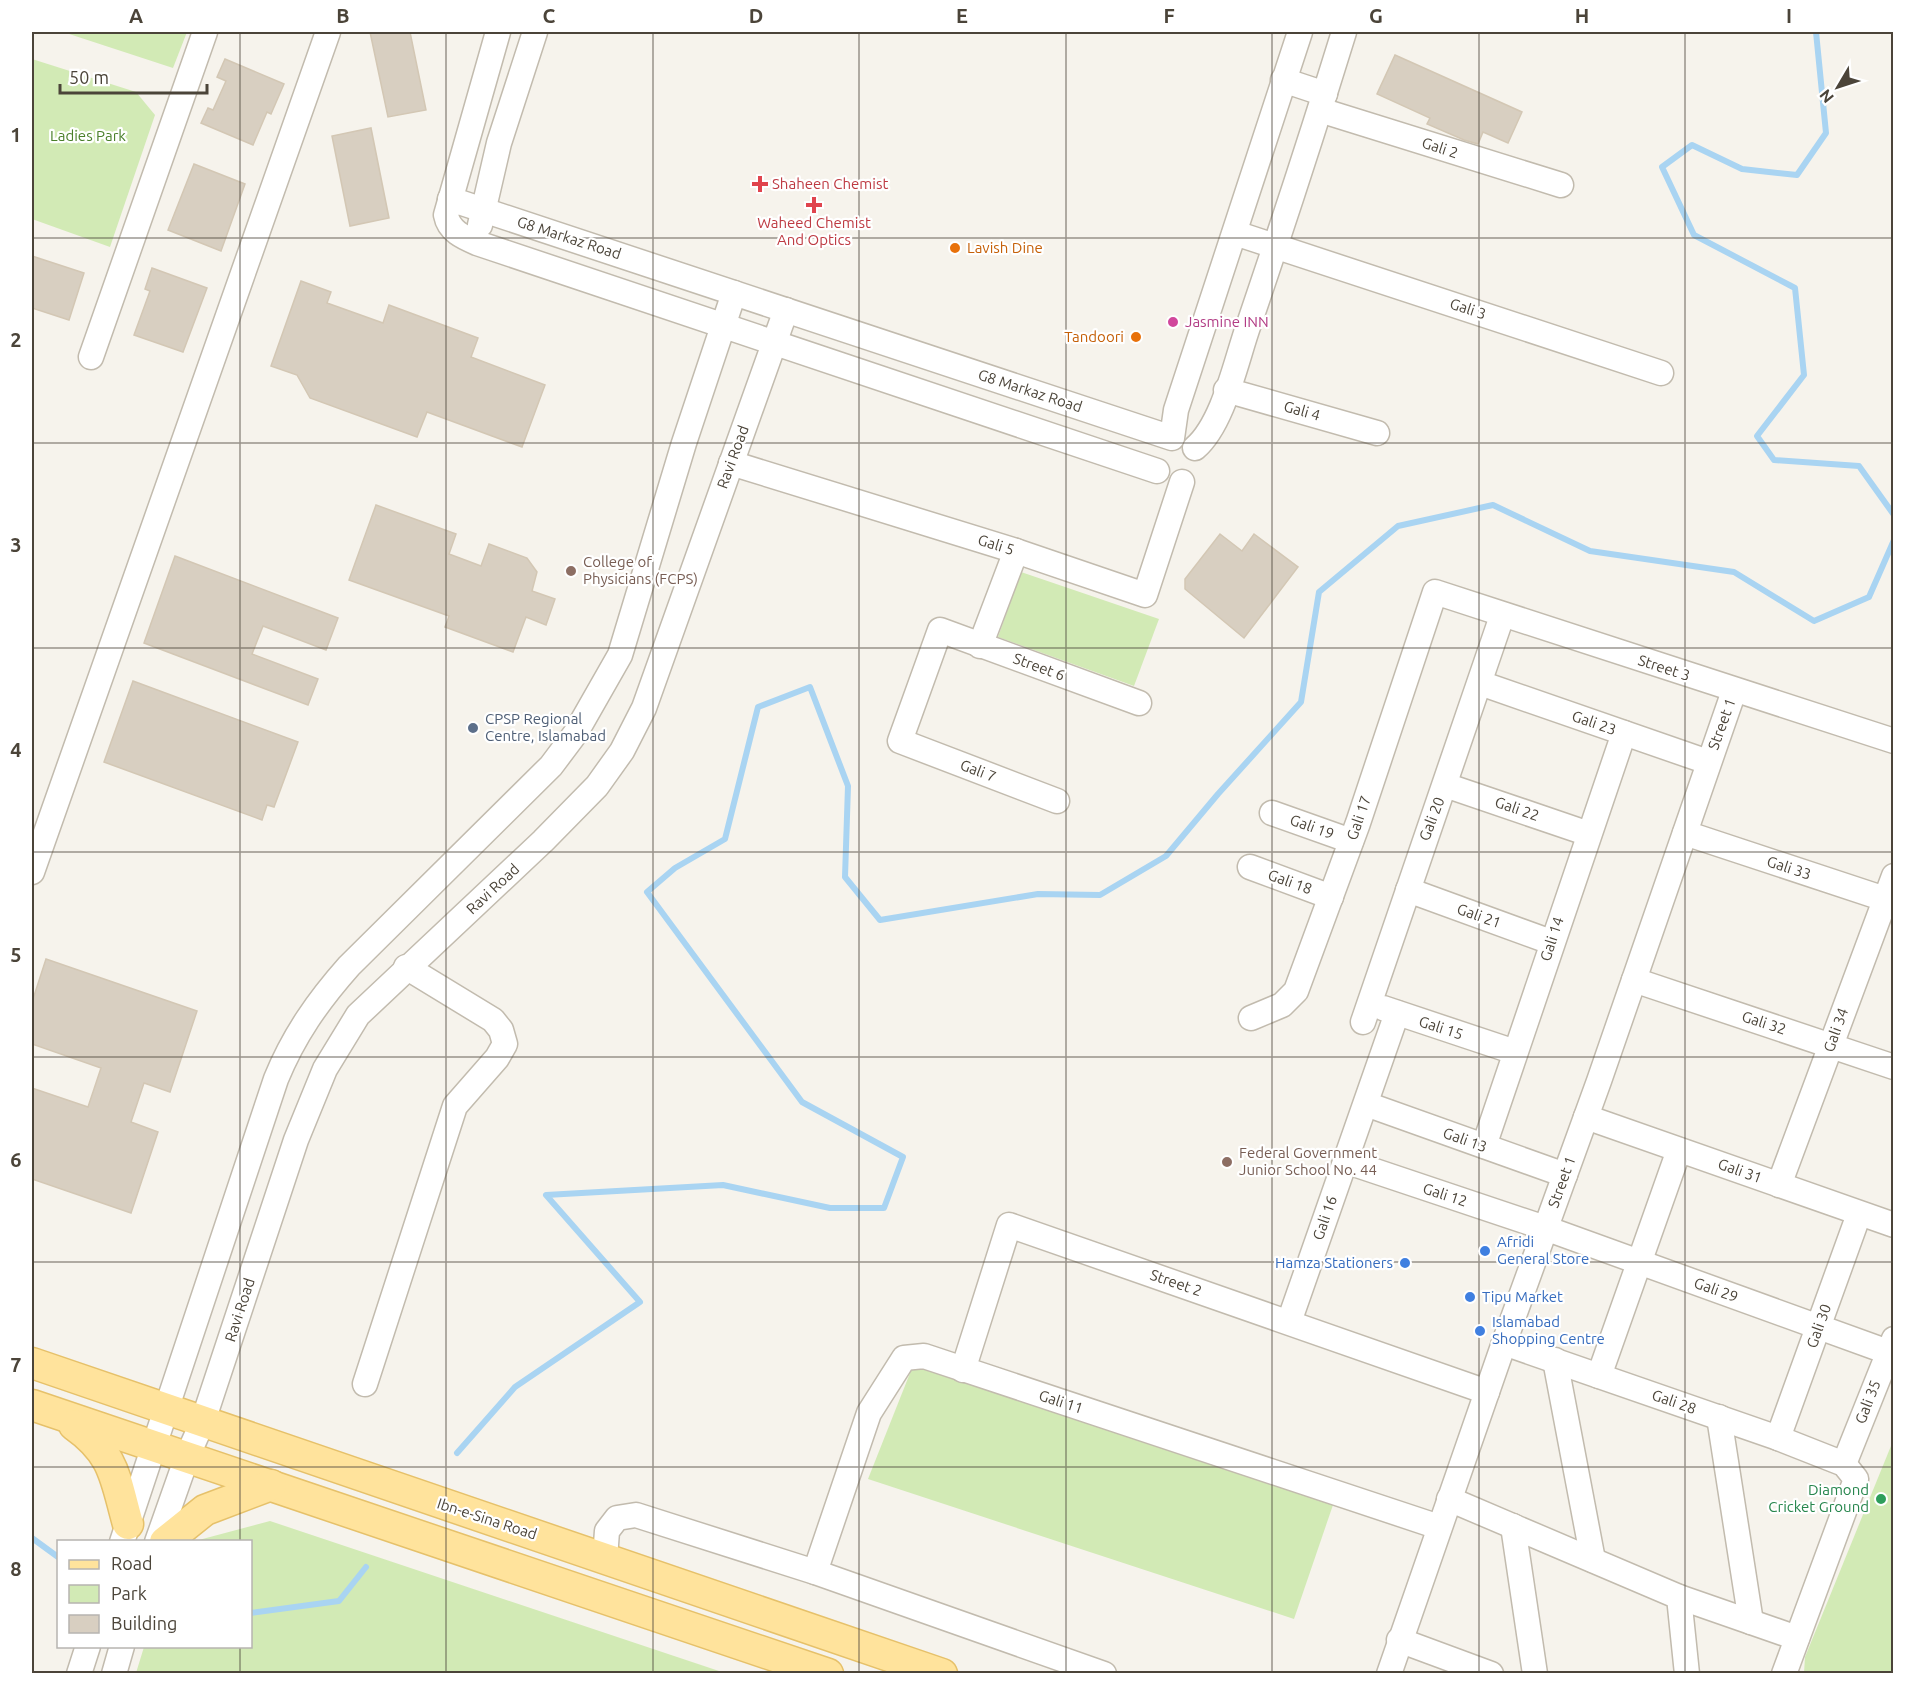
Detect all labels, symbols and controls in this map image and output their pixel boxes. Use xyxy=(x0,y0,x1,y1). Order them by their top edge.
text: A xyxy=(129,4,143,27)
text: B xyxy=(336,4,350,27)
text: C xyxy=(543,4,556,27)
text: D xyxy=(749,4,763,27)
text: E xyxy=(956,4,968,27)
text: F xyxy=(1163,4,1175,27)
text: G xyxy=(1369,4,1383,27)
text: H xyxy=(1575,4,1589,27)
text: I xyxy=(1786,4,1792,27)
scale bar xyxy=(60,57,207,95)
north arrow xyxy=(1808,57,1868,117)
text: 50 m xyxy=(69,67,109,87)
text: N xyxy=(1816,86,1837,107)
text: 1 xyxy=(10,123,22,146)
park label: Ladies Park xyxy=(50,127,126,144)
street label: Gali 2 xyxy=(1420,134,1460,161)
place label: Shaheen Chemist xyxy=(772,175,888,192)
marker: Shaheen Chemist xyxy=(753,177,767,191)
marker: Waheed Chemist And Optics xyxy=(807,198,821,212)
street label: G8 Markaz Road xyxy=(515,213,623,262)
place label: Waheed Chemist And Optics xyxy=(757,214,871,248)
place label: Lavish Dine xyxy=(967,239,1043,256)
marker: Lavish Dine xyxy=(948,241,962,255)
street label: Gali 3 xyxy=(1448,295,1488,322)
place label: Jasmine INN xyxy=(1185,313,1269,330)
marker: Jasmine INN xyxy=(1166,315,1180,329)
text: 2 xyxy=(10,328,22,351)
place label: Tandoori xyxy=(1064,328,1124,345)
marker: Tandoori xyxy=(1129,330,1143,344)
street label: G8 Markaz Road xyxy=(976,366,1084,415)
street label: Gali 4 xyxy=(1282,397,1322,424)
street label: Ravi Road xyxy=(713,423,752,491)
street label: Gali 5 xyxy=(976,531,1016,558)
text: 3 xyxy=(10,533,22,556)
place label: College of Physicians (FCPS) xyxy=(583,553,698,587)
marker: College of Physicians (FCPS) xyxy=(564,564,578,578)
street label: Street 6 xyxy=(1011,649,1067,684)
street label: Street 3 xyxy=(1636,651,1692,684)
street label: Street 1 xyxy=(1704,696,1739,752)
street label: Gali 23 xyxy=(1570,707,1618,738)
place label: CPSP Regional Centre, Islamabad xyxy=(485,710,606,744)
marker: CPSP Regional Centre, Islamabad xyxy=(466,721,480,735)
text: 4 xyxy=(10,738,22,761)
street label: Gali 7 xyxy=(958,756,999,785)
street label: Gali 22 xyxy=(1493,793,1541,824)
street label: Gali 17 xyxy=(1343,794,1374,842)
street label: Gali 20 xyxy=(1415,794,1448,843)
street label: Gali 19 xyxy=(1288,811,1337,842)
street label: Gali 33 xyxy=(1765,852,1813,883)
street label: Ravi Road xyxy=(463,860,523,917)
street label: Gali 18 xyxy=(1266,866,1315,897)
street label: Gali 21 xyxy=(1455,900,1504,931)
street label: Gali 14 xyxy=(1536,915,1567,963)
text: 5 xyxy=(10,943,22,966)
street label: Gali 34 xyxy=(1820,1005,1851,1054)
street label: Gali 32 xyxy=(1740,1007,1788,1038)
street label: Gali 15 xyxy=(1417,1012,1465,1043)
street label: Gali 13 xyxy=(1441,1124,1490,1155)
place label: Federal Government Junior School No. 44 xyxy=(1239,1144,1377,1178)
text: 6 xyxy=(10,1148,22,1171)
street label: Street 1 xyxy=(1544,1154,1579,1210)
marker: Federal Government Junior School No. 44 xyxy=(1220,1155,1234,1169)
street label: Gali 31 xyxy=(1716,1155,1765,1186)
street label: Gali 12 xyxy=(1421,1179,1469,1210)
street label: Gali 16 xyxy=(1309,1194,1340,1242)
place label: Afridi General Store xyxy=(1497,1233,1589,1267)
marker: Afridi General Store xyxy=(1478,1244,1492,1258)
place label: Hamza Stationers xyxy=(1275,1254,1393,1271)
marker: Hamza Stationers xyxy=(1398,1256,1412,1270)
street label: Street 2 xyxy=(1148,1266,1204,1299)
street label: Gali 29 xyxy=(1692,1274,1741,1305)
street label: Ravi Road xyxy=(221,1276,258,1344)
place label: Tipu Market xyxy=(1482,1288,1563,1305)
marker: Tipu Market xyxy=(1463,1290,1477,1304)
street label: Gali 30 xyxy=(1803,1301,1834,1350)
place label: Islamabad Shopping Centre xyxy=(1492,1313,1605,1347)
marker: Islamabad Shopping Centre xyxy=(1473,1324,1487,1338)
text: 7 xyxy=(10,1353,22,1376)
street label: Gali 35 xyxy=(1851,1377,1884,1426)
street label: Gali 11 xyxy=(1037,1386,1085,1417)
street label: Gali 28 xyxy=(1650,1386,1698,1417)
place label: Diamond Cricket Ground xyxy=(1768,1481,1869,1515)
marker: Diamond Cricket Ground xyxy=(1874,1492,1888,1506)
street label: Ibn-e-Sina Road xyxy=(435,1494,539,1543)
legend xyxy=(57,1540,252,1648)
text: Road xyxy=(111,1553,153,1573)
text: 8 xyxy=(10,1557,22,1580)
text: Park xyxy=(111,1583,147,1603)
text: Building xyxy=(111,1613,177,1633)

